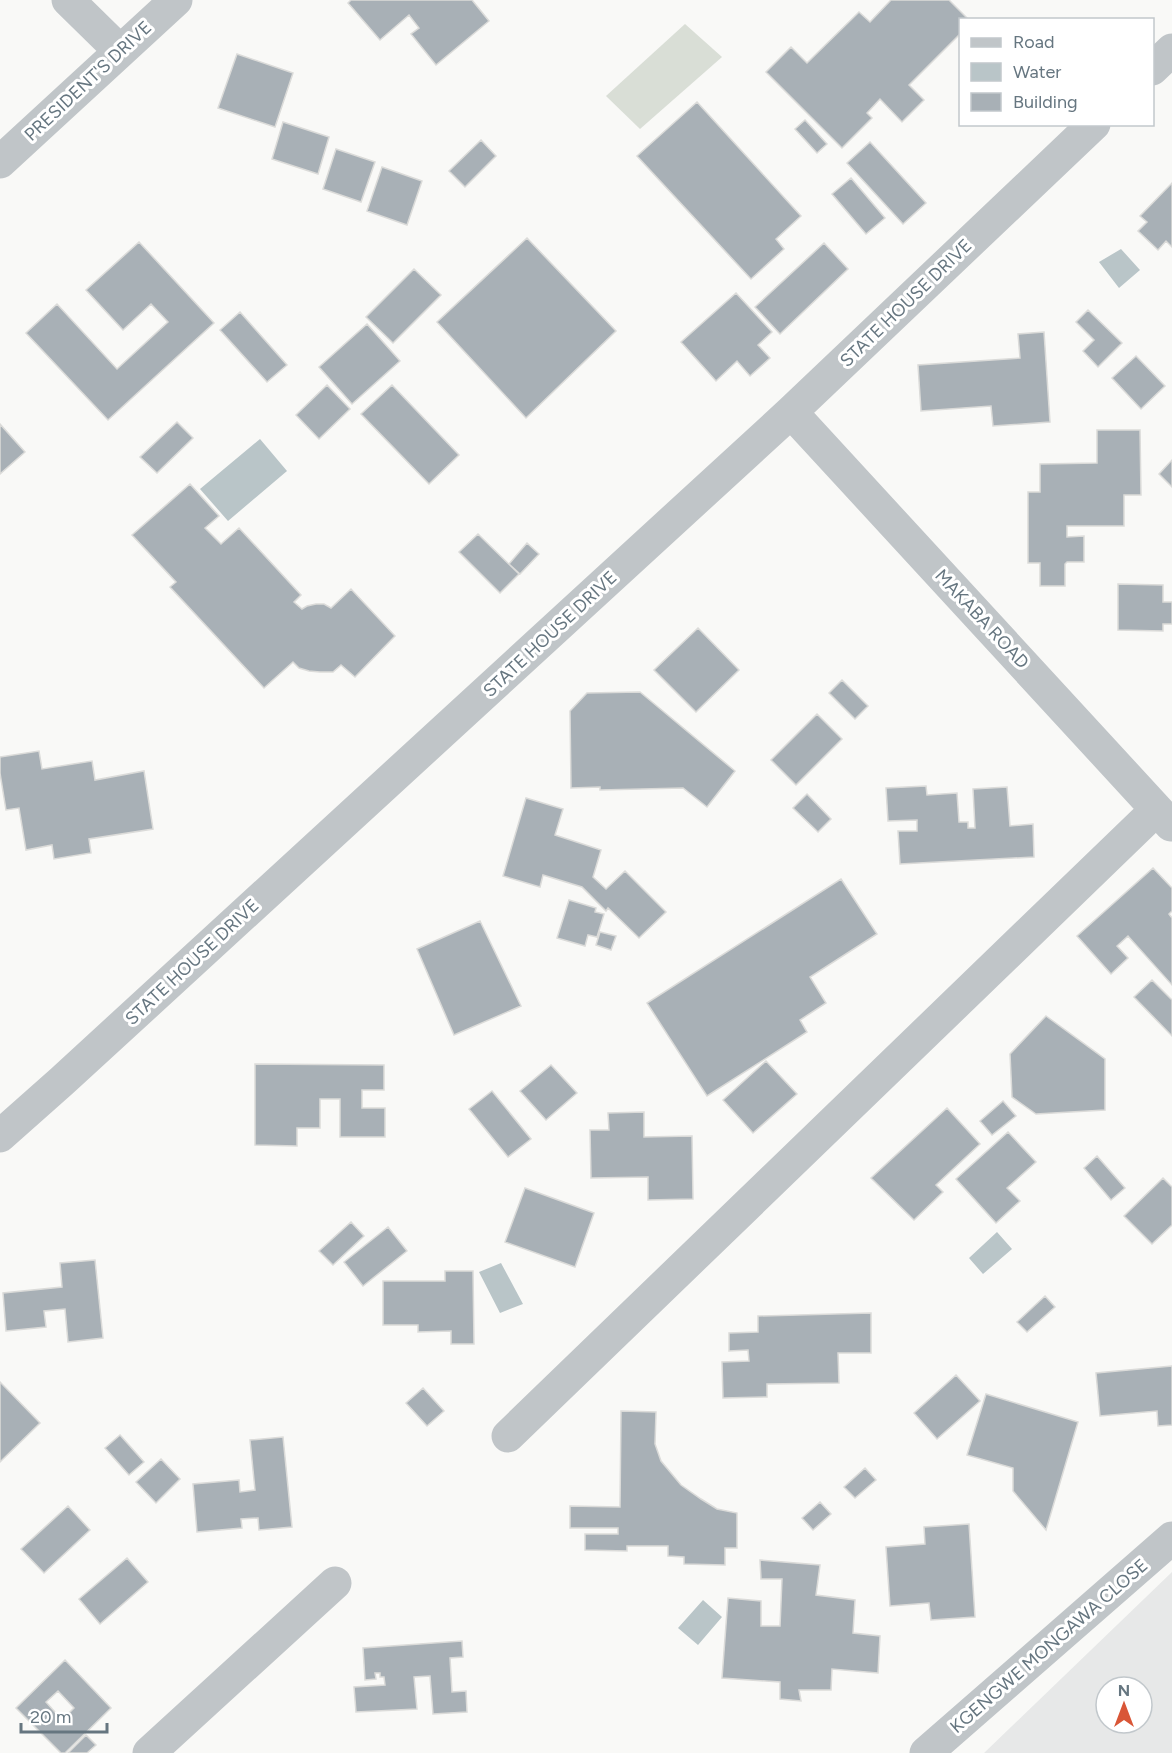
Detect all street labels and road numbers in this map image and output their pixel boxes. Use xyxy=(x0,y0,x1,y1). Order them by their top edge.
street label: PRESIDENT'S DRIVE xyxy=(20,16,156,146)
street label: STATE HOUSE DRIVE xyxy=(835,234,977,372)
street label: MAKABA ROAD xyxy=(930,565,1034,673)
street label: STATE HOUSE DRIVE xyxy=(479,566,621,702)
street label: STATE HOUSE DRIVE xyxy=(121,894,263,1030)
street label: KGENGWE MONGAWA CLOSE xyxy=(946,1554,1152,1738)

